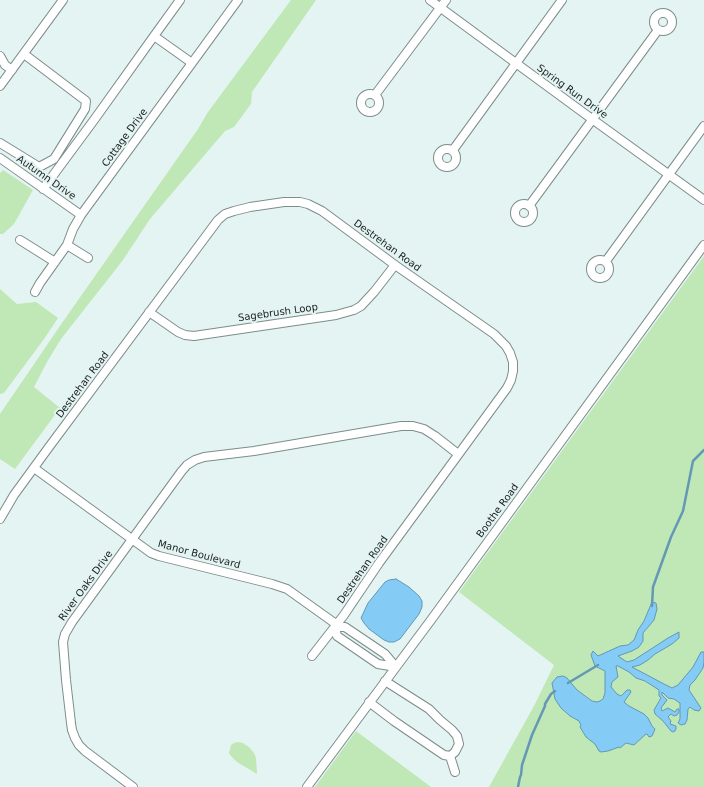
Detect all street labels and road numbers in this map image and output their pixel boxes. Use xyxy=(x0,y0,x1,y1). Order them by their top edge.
street label: Spring Run Drive xyxy=(534,62,610,122)
street label: Cottage Drive xyxy=(100,106,150,170)
street label: Autumn Drive xyxy=(14,153,78,203)
street label: Destrehan Road xyxy=(351,218,423,274)
street label: Sagebrush Loop xyxy=(237,301,319,325)
street label: Destrehan Road xyxy=(54,349,112,421)
street label: Boothe Road xyxy=(474,482,522,540)
street label: Destrehan Road xyxy=(335,534,391,606)
street label: Manor Boulevard xyxy=(156,538,242,572)
street label: River Oaks Drive xyxy=(56,549,116,623)

